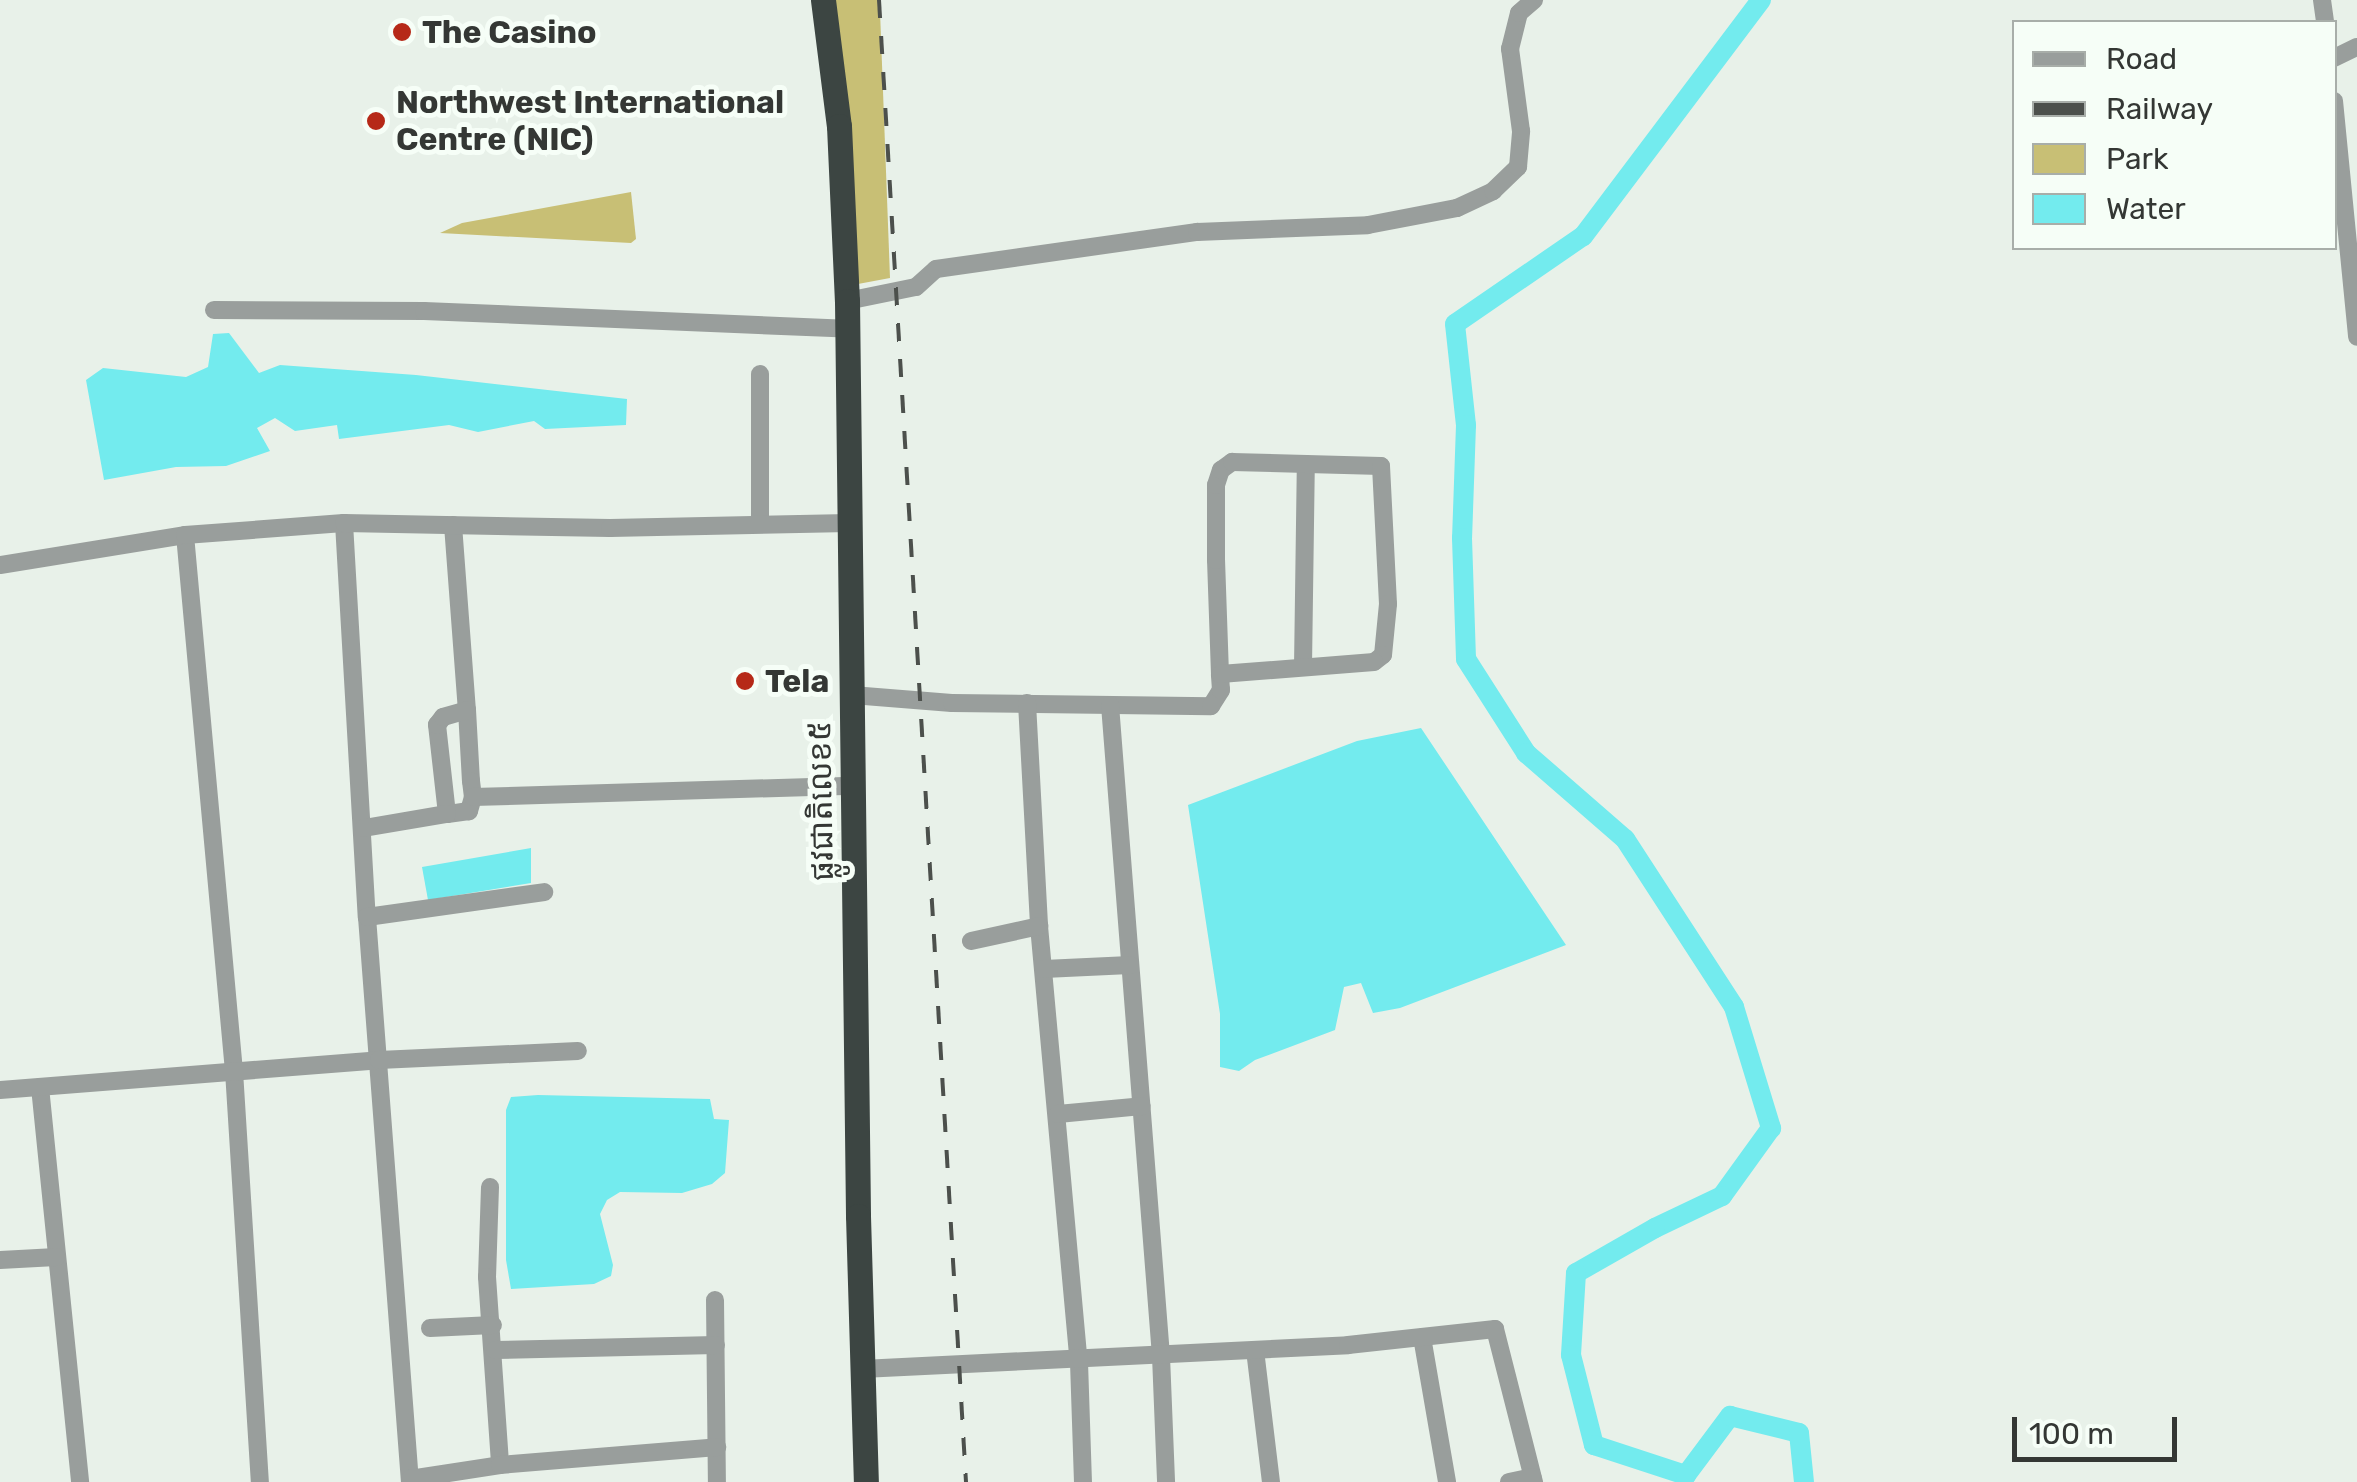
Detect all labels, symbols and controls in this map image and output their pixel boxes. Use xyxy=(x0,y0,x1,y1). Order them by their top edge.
place label: The Casino xyxy=(422,13,597,51)
legend xyxy=(2012,20,2337,250)
marker: The Casino xyxy=(391,21,413,43)
text: Road xyxy=(2106,41,2177,77)
place label: Northwest International Centre (NIC) xyxy=(396,84,784,159)
text: Railway xyxy=(2106,91,2213,127)
marker: Northwest International Centre (NIC) xyxy=(365,110,387,132)
text: Park xyxy=(2106,141,2168,177)
text: Water xyxy=(2106,191,2186,227)
place label: Tela xyxy=(765,662,829,700)
marker: Tela xyxy=(734,670,756,692)
street label: ផ្លូវជាតិលេខ៥ xyxy=(800,721,842,881)
scale bar xyxy=(2017,1397,2182,1459)
text: 100 m xyxy=(2029,1416,2114,1452)

